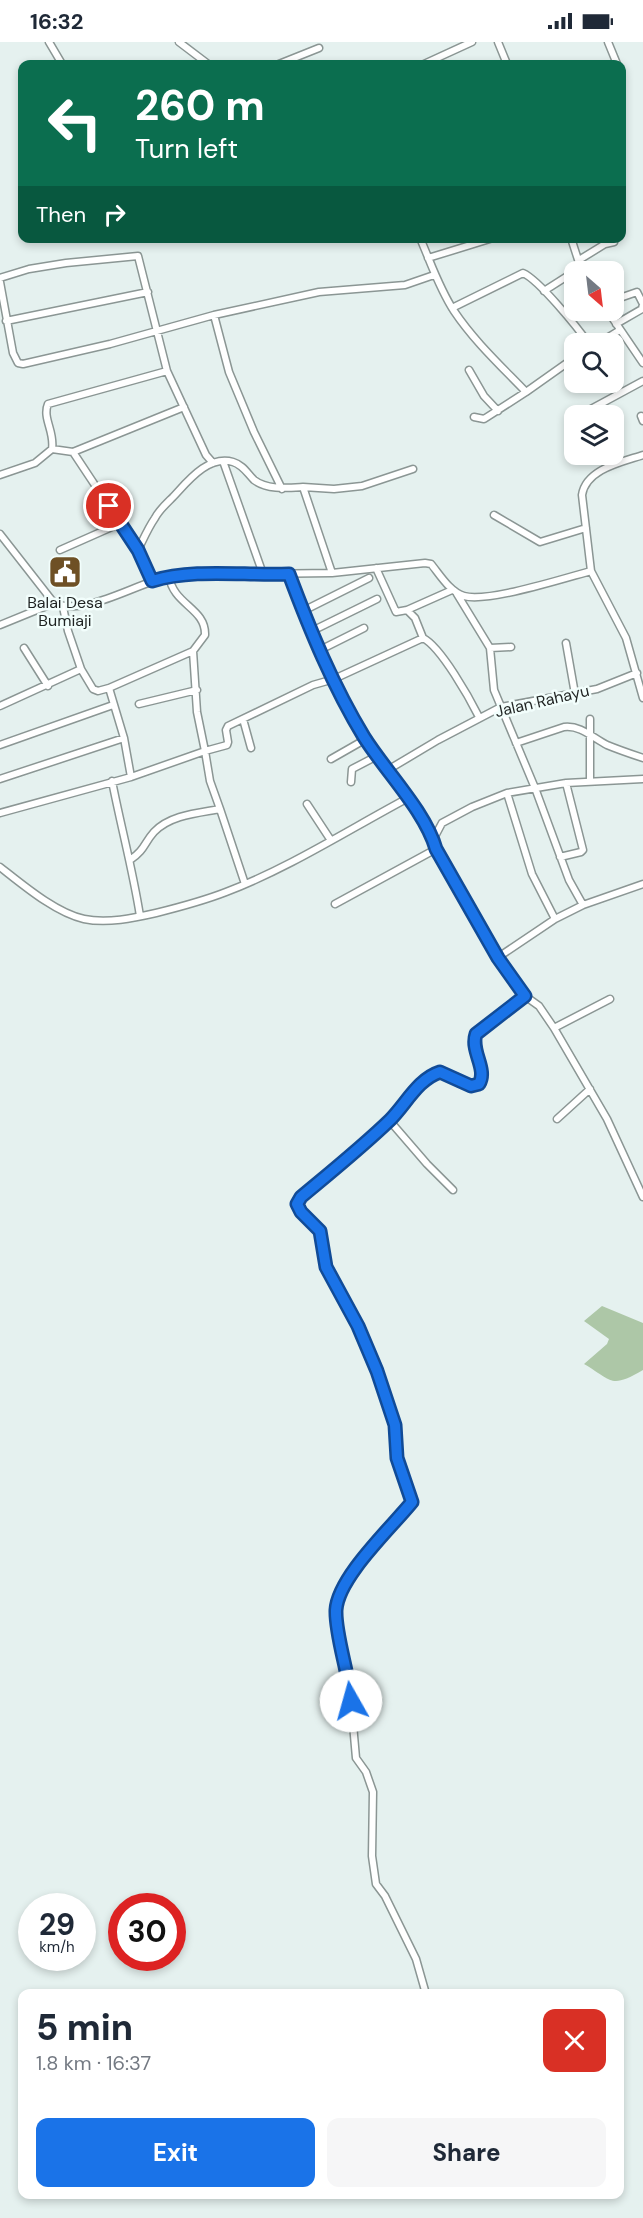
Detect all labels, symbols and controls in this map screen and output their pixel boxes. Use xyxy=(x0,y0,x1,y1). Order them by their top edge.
text: 16:32 xyxy=(30,7,84,36)
text: 260 m xyxy=(135,78,265,133)
icon: left xyxy=(36,84,114,162)
text: Turn left xyxy=(135,131,238,166)
icon: right xyxy=(98,198,131,231)
text: Then xyxy=(36,200,86,229)
north arrow xyxy=(564,261,624,321)
map controls xyxy=(564,261,624,465)
button: search xyxy=(564,333,624,393)
button: layers xyxy=(564,405,624,465)
pin xyxy=(83,480,134,531)
icon: arrive xyxy=(92,489,125,522)
public building icon: Balai Desa Bumiaji xyxy=(47,554,83,590)
place label: Balai Desa Bumiaji xyxy=(27,592,103,631)
street label: Jalan Rahayu xyxy=(493,680,591,722)
position arrow xyxy=(319,1669,383,1733)
speed limit sign: 30 xyxy=(108,1893,186,1971)
text: 29 xyxy=(39,1905,75,1944)
text: km/h xyxy=(39,1937,75,1957)
text: 5 min xyxy=(36,2004,133,2051)
button: close xyxy=(543,2009,606,2072)
text: 1.8 km · 16:37 xyxy=(36,2050,151,2076)
button: Exit xyxy=(36,2118,315,2187)
button: Share xyxy=(327,2118,606,2187)

